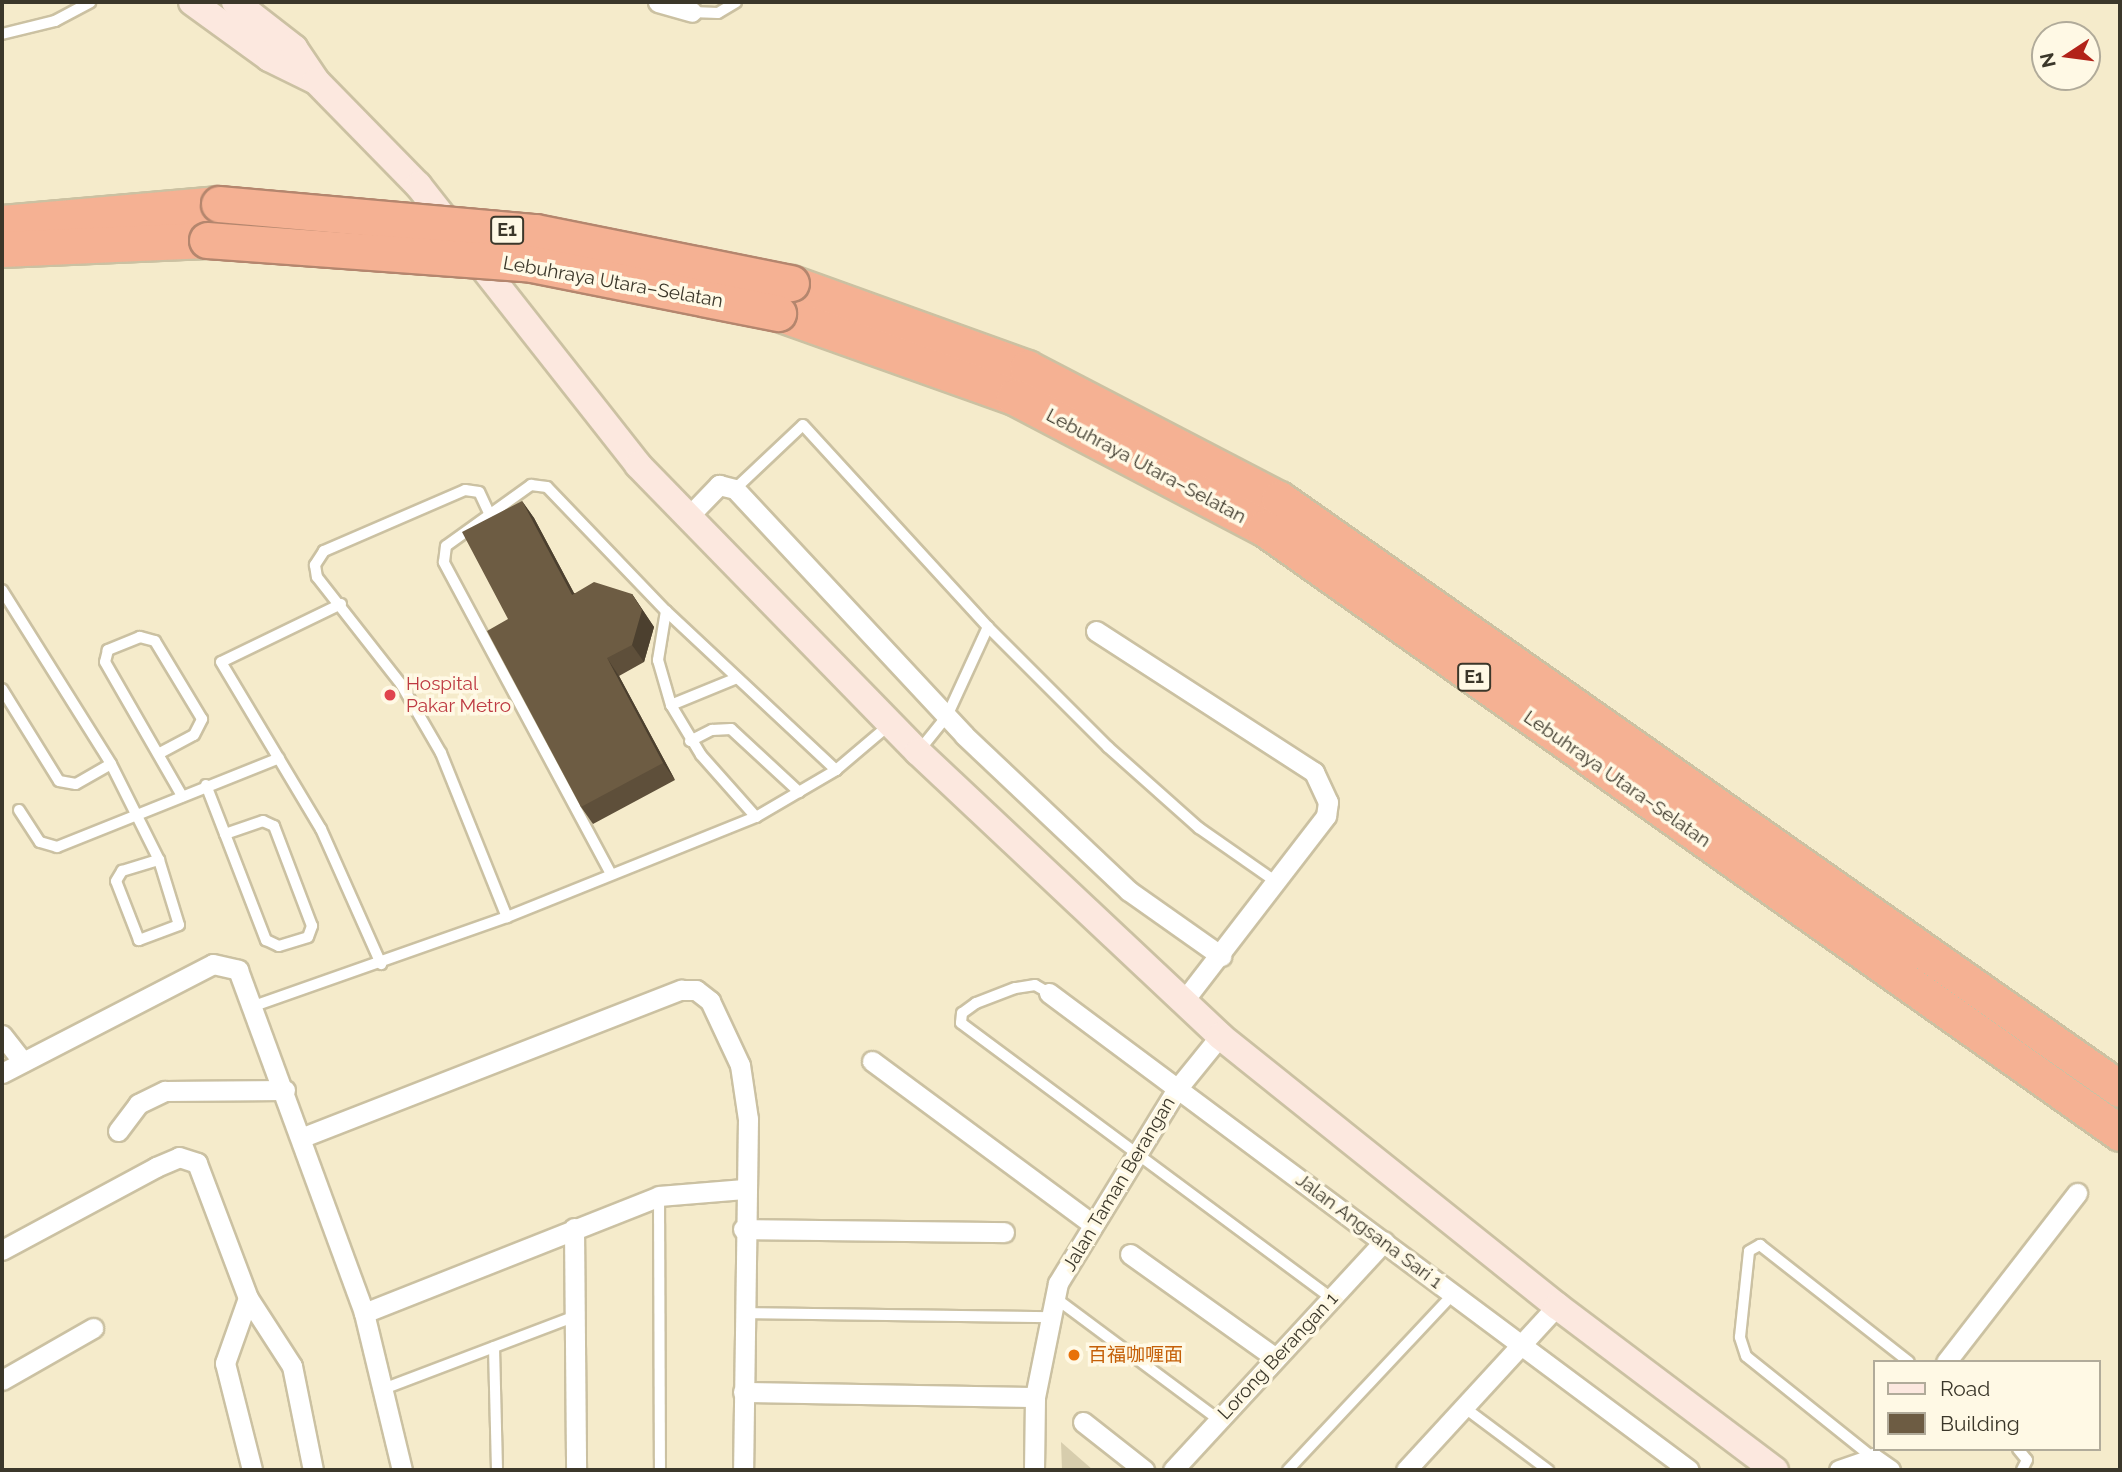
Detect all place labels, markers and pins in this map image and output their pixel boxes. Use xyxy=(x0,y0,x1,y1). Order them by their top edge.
place label: Hospital Pakar Metro xyxy=(406,673,512,717)
marker: Hospital Pakar Metro xyxy=(380,685,400,705)
place label: 百福咖喱面 xyxy=(1088,1344,1183,1366)
marker: 百福咖喱面 xyxy=(1066,1347,1082,1363)

